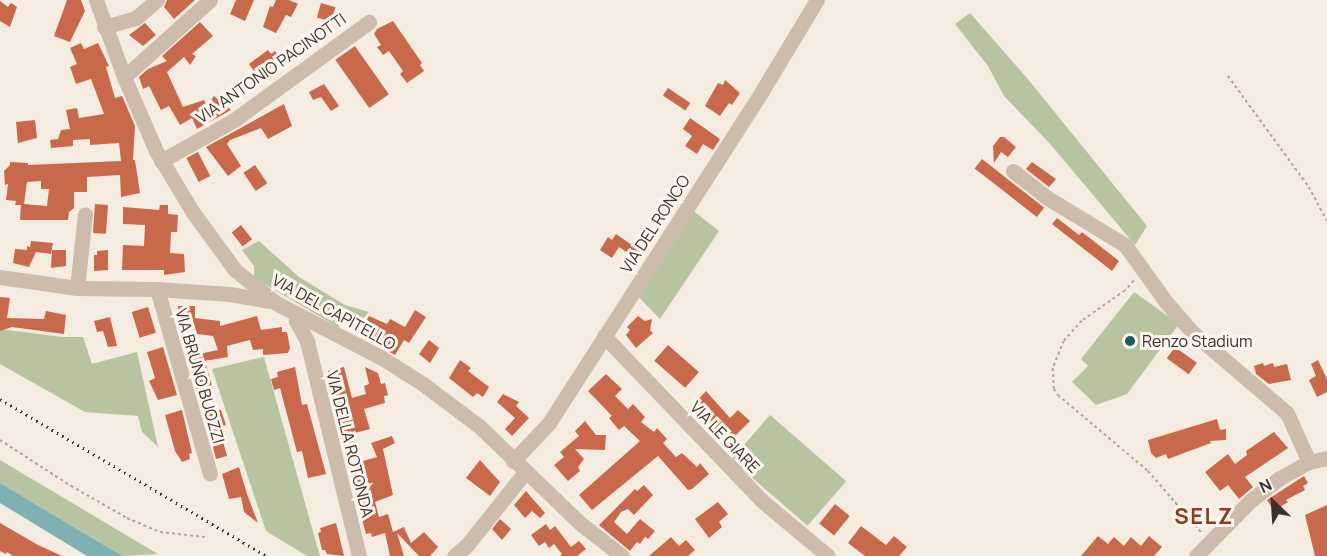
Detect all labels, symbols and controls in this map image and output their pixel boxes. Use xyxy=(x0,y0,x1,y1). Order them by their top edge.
street label: VIA ANTONIO PACINOTTI xyxy=(192,9,350,127)
street label: VIA DEL RONCO xyxy=(616,171,694,277)
street label: VIA DEL CAPITELLO xyxy=(269,270,399,354)
street label: VIA BRUNO BUOZZI xyxy=(172,306,228,446)
place label: Renzo Stadium xyxy=(1142,331,1253,351)
marker: Renzo Stadium xyxy=(1123,334,1137,348)
street label: VIA DELLA ROTONDA xyxy=(323,369,377,519)
street label: VIA LE GIARE xyxy=(686,397,764,477)
north arrow xyxy=(1243,472,1303,532)
text: N xyxy=(1256,473,1275,498)
district label: SELZ xyxy=(1174,504,1234,530)

